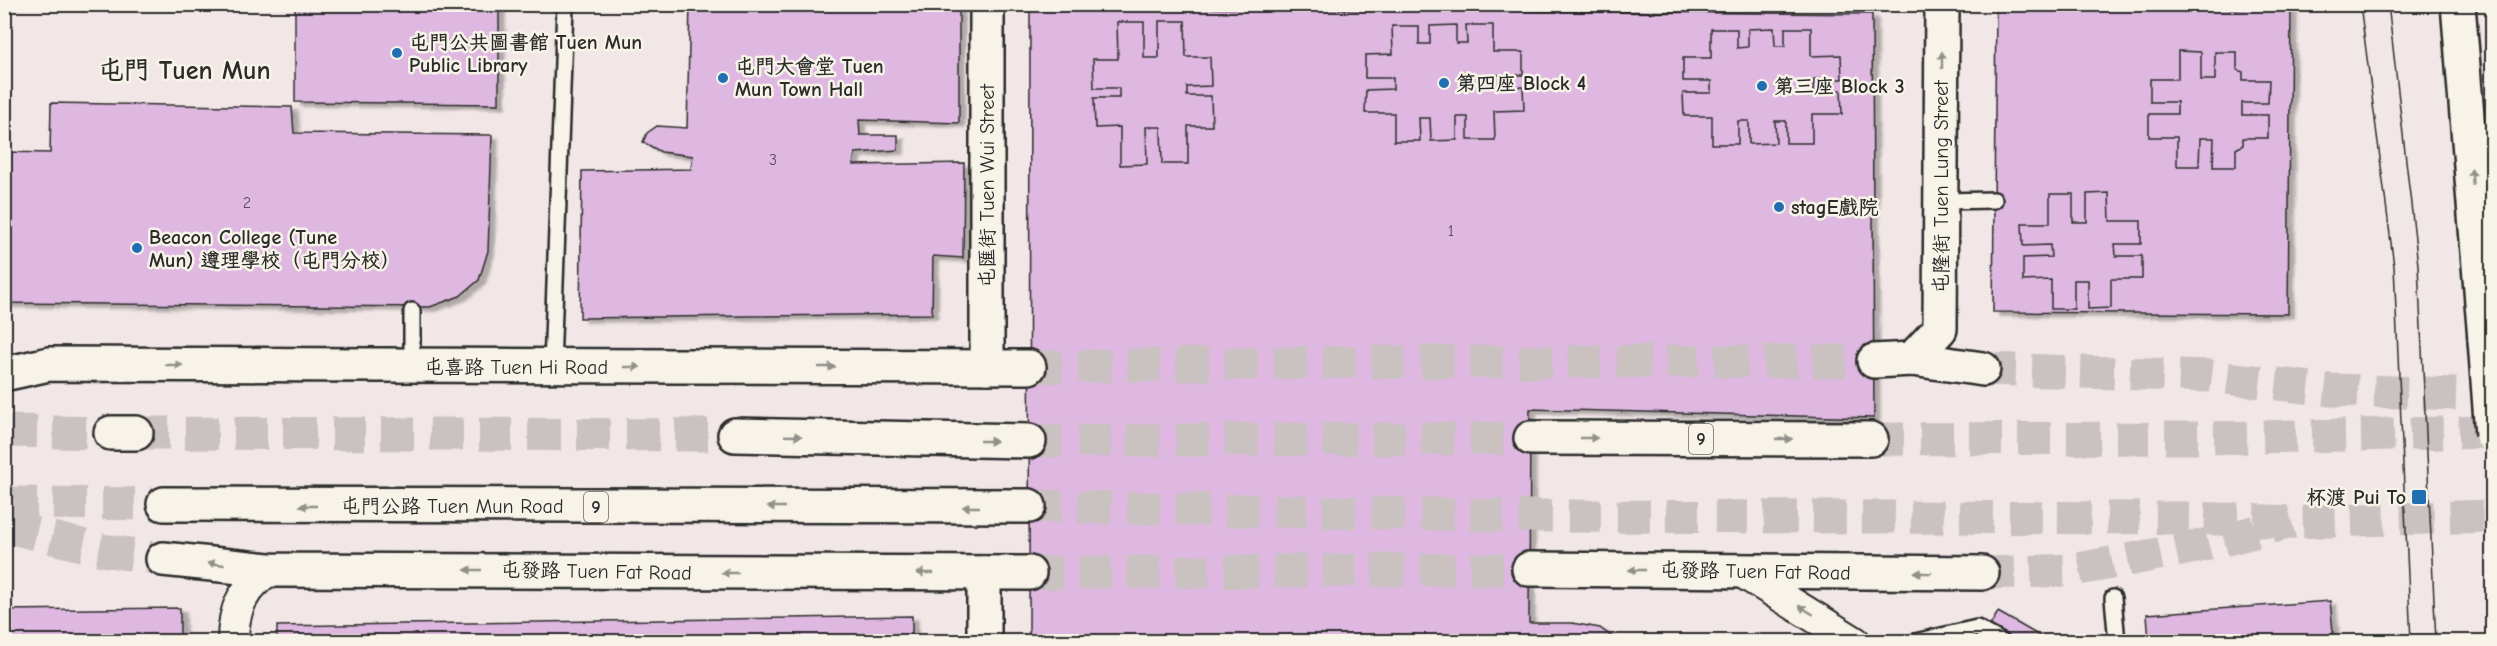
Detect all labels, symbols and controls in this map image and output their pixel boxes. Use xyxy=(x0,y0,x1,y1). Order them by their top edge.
place label: 屯門公共圖書館 Tuen Mun Public Library xyxy=(409,31,642,77)
marker: 屯門公共圖書館 Tuen Mun Public Library xyxy=(390,46,404,60)
one-way arrow xyxy=(1937,50,1947,69)
place label: 屯門大會堂 Tuen Mun Town Hall xyxy=(735,55,884,101)
district label: 屯門 Tuen Mun xyxy=(97,56,271,86)
marker: 屯門大會堂 Tuen Mun Town Hall xyxy=(716,71,730,85)
place label: 第四座 Block 4 xyxy=(1456,72,1586,95)
place label: 第三座 Block 3 xyxy=(1774,75,1905,98)
marker: 第四座 Block 4 xyxy=(1437,76,1451,90)
marker: 第三座 Block 3 xyxy=(1755,79,1769,93)
street label: 屯隆街 Tuen Lung Street xyxy=(1930,79,1953,294)
street label: 屯匯街 Tuen Wui Street xyxy=(976,83,999,288)
house number: 3 xyxy=(769,151,777,169)
one-way arrow xyxy=(2467,167,2477,186)
house number: 2 xyxy=(243,194,251,212)
place label: stagE戲院 xyxy=(1791,196,1879,219)
marker: stagE戲院 xyxy=(1772,200,1786,214)
house number: 1 xyxy=(1448,222,1454,240)
place label: Beacon College (Tune Mun) 遵理學校（屯門分校） xyxy=(149,226,401,272)
marker: Beacon College (Tune Mun) 遵理學校（屯門分校） xyxy=(130,241,144,255)
street label: 屯喜路 Tuen Hi Road xyxy=(424,356,608,379)
one-way arrow xyxy=(164,360,183,370)
one-way arrow xyxy=(622,362,641,372)
one-way arrow xyxy=(817,362,836,372)
road number: 9 xyxy=(1689,424,1713,454)
one-way arrow xyxy=(784,432,803,441)
one-way arrow xyxy=(1580,434,1599,443)
one-way arrow xyxy=(1775,434,1794,444)
one-way arrow xyxy=(979,436,998,446)
place label: 杯渡 Pui To xyxy=(2306,486,2406,509)
marker: 杯渡 Pui To xyxy=(2410,488,2428,506)
road number: 9 xyxy=(584,492,608,522)
street label: 屯門公路 Tuen Mun Road xyxy=(341,495,564,518)
one-way arrow xyxy=(298,501,317,511)
one-way arrow xyxy=(766,502,785,512)
one-way arrow xyxy=(961,502,980,512)
street label: 屯發路 Tuen Fat Road xyxy=(500,558,692,585)
street label: 屯發路 Tuen Fat Road xyxy=(1659,558,1851,585)
one-way arrow xyxy=(207,559,226,569)
one-way arrow xyxy=(463,565,482,575)
one-way arrow xyxy=(1628,565,1647,575)
one-way arrow xyxy=(721,568,740,578)
one-way arrow xyxy=(916,568,935,578)
one-way arrow xyxy=(1914,568,1933,578)
one-way arrow xyxy=(1798,605,1814,616)

